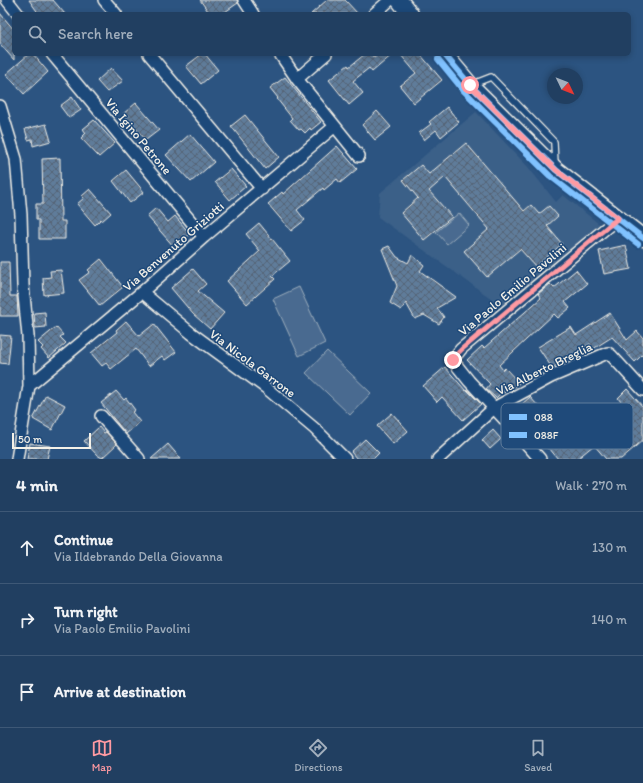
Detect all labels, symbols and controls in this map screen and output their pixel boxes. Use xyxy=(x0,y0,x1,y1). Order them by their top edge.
search box xyxy=(12,12,631,56)
icon: search xyxy=(26,23,48,45)
text: Search here xyxy=(58,25,133,43)
north arrow xyxy=(547,68,583,104)
route start xyxy=(461,76,479,94)
street label: Via Igino Petrone xyxy=(102,95,175,178)
street label: Via Benvenuto Griziotti xyxy=(120,198,227,294)
street label: Via Paolo Emilio Pavolini xyxy=(455,240,569,339)
street label: Via Nicola Garrone xyxy=(207,326,299,401)
street label: Via Alberto Breglia xyxy=(494,339,595,398)
route end xyxy=(444,351,462,369)
legend xyxy=(501,403,633,449)
text: 088 xyxy=(534,411,553,424)
text: 088F xyxy=(534,429,559,442)
scale bar xyxy=(12,431,91,450)
text: 50 m xyxy=(18,433,42,446)
text: 4 min xyxy=(16,475,58,495)
text: Walk · 270 m xyxy=(555,478,627,493)
text: Continue xyxy=(54,531,113,549)
icon: ahead xyxy=(16,537,38,559)
text: 130 m xyxy=(592,540,627,555)
text: Via Ildebrando Della Giovanna xyxy=(54,549,223,564)
text: Turn right xyxy=(54,603,118,621)
icon: right xyxy=(16,609,38,631)
text: 140 m xyxy=(591,612,627,627)
text: Via Paolo Emilio Pavolini xyxy=(54,621,190,636)
icon: arrive xyxy=(16,681,38,703)
text: Arrive at destination xyxy=(54,683,186,701)
tab: Map xyxy=(91,737,113,774)
tab: Directions xyxy=(294,737,343,774)
tab: Saved xyxy=(524,737,552,774)

